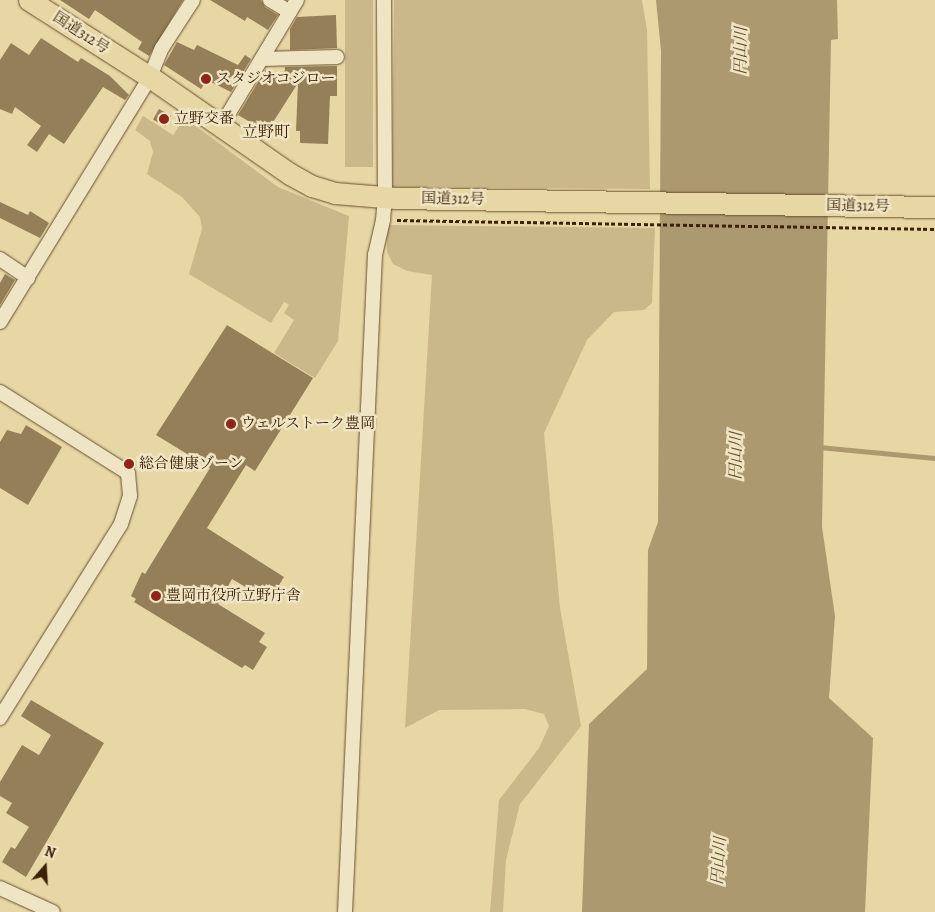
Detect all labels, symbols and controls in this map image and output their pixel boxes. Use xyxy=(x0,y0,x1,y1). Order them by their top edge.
street label: 国道312号 xyxy=(49,8,113,58)
water label: 円山川 xyxy=(731,27,751,75)
place label: スタジオコジロー xyxy=(216,70,336,88)
marker: スタジオコジロー xyxy=(200,73,212,85)
place label: 立野交番 xyxy=(174,110,234,128)
marker: 立野交番 xyxy=(158,113,170,125)
district label: 立野町 xyxy=(242,122,290,142)
street label: 国道312号 xyxy=(421,189,485,209)
street label: 国道312号 xyxy=(826,196,890,216)
place label: ウェルストーク豊岡 xyxy=(241,415,376,433)
marker: ウェルストーク豊岡 xyxy=(225,418,237,430)
water label: 円山川 xyxy=(726,432,746,480)
place label: 総合健康ゾーン xyxy=(139,455,244,473)
marker: 総合健康ゾーン xyxy=(123,458,135,470)
place label: 豊岡市役所立野庁舎 xyxy=(166,587,301,605)
marker: 豊岡市役所立野庁舎 xyxy=(150,590,162,602)
water label: 円山川 xyxy=(708,836,730,886)
north arrow xyxy=(20,842,70,892)
text: N xyxy=(42,842,58,863)

